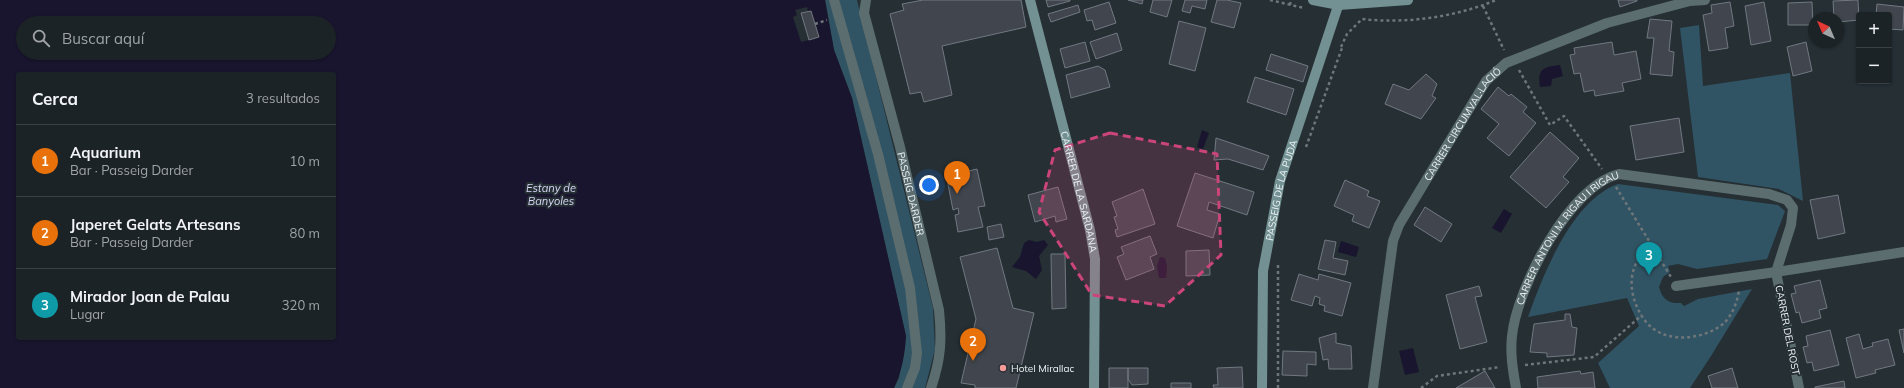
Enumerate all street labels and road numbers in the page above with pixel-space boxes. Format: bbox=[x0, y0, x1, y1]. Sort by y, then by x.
street label: CARRER CIRCUMVAL·LACIÓ bbox=[1421, 64, 1504, 183]
street label: CARRER DE LA SARDANA bbox=[1057, 130, 1100, 254]
street label: PASSEIG DE LA PUDA bbox=[1263, 137, 1300, 242]
street label: PASSEIG DARDER bbox=[894, 151, 927, 237]
street label: CARRER ANTONI M. RIGAU I RIGAU bbox=[1514, 168, 1621, 307]
street label: CARRER DEL ROST bbox=[1772, 284, 1803, 376]

